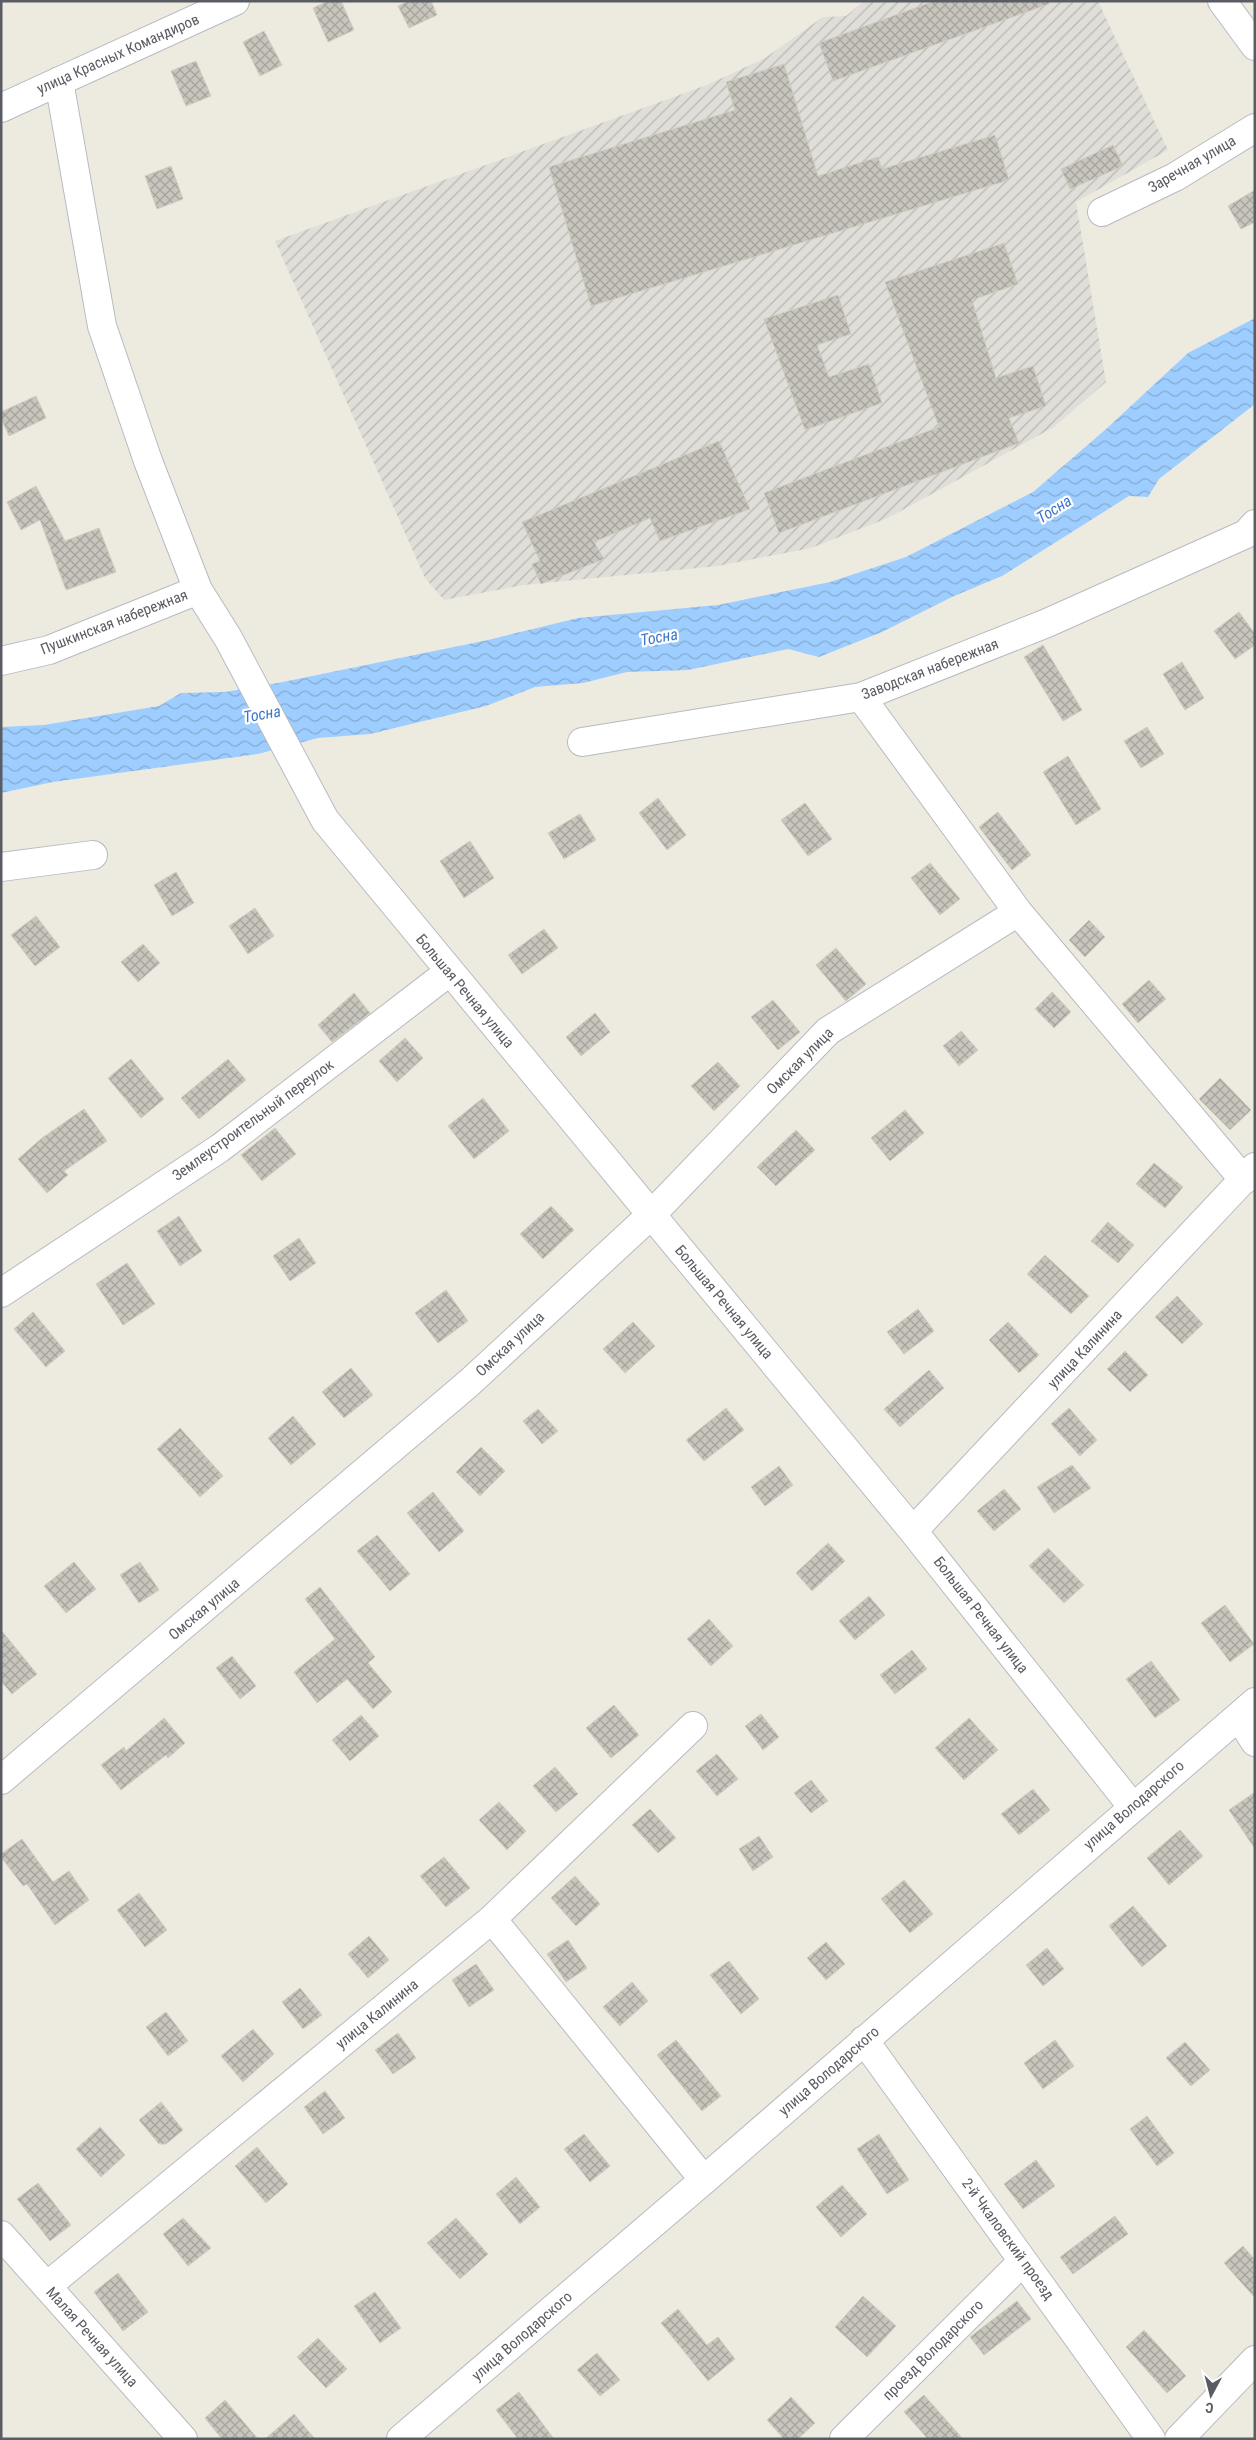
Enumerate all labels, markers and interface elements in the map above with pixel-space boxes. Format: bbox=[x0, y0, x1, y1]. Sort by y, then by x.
street label: улица Красных Командиров bbox=[34, 10, 202, 98]
street label: Заречная улица bbox=[1145, 132, 1239, 196]
water label: Тосна bbox=[1033, 491, 1075, 527]
street label: Пушкинская набережная bbox=[38, 586, 190, 658]
water label: Тосна bbox=[639, 624, 679, 650]
street label: Заводская набережная bbox=[859, 635, 1001, 703]
water label: Тосна bbox=[242, 701, 282, 727]
street label: Большая Речная улица bbox=[412, 930, 518, 1052]
street label: Омская улица bbox=[763, 1024, 837, 1098]
street label: Землеустроительный переулок bbox=[169, 1055, 337, 1185]
street label: Большая Речная улица bbox=[671, 1241, 777, 1363]
street label: улица Калинина bbox=[1044, 1306, 1126, 1392]
street label: Омская улица bbox=[472, 1308, 548, 1380]
street label: Большая Речная улица bbox=[930, 1553, 1032, 1677]
street label: Омская улица bbox=[165, 1574, 243, 1644]
street label: улица Володарского bbox=[1080, 1757, 1188, 1853]
street label: улица Калинина bbox=[332, 1975, 422, 2053]
street label: улица Володарского bbox=[775, 2023, 883, 2119]
street label: 2-й Чкаловский проезд bbox=[958, 2175, 1058, 2303]
street label: Малая Речная улица bbox=[42, 2283, 142, 2391]
street label: улица Володарского bbox=[468, 2288, 576, 2384]
street label: проезд Володарского bbox=[879, 2296, 987, 2404]
north arrow bbox=[1186, 2370, 1236, 2420]
text: С bbox=[1204, 2399, 1214, 2416]

